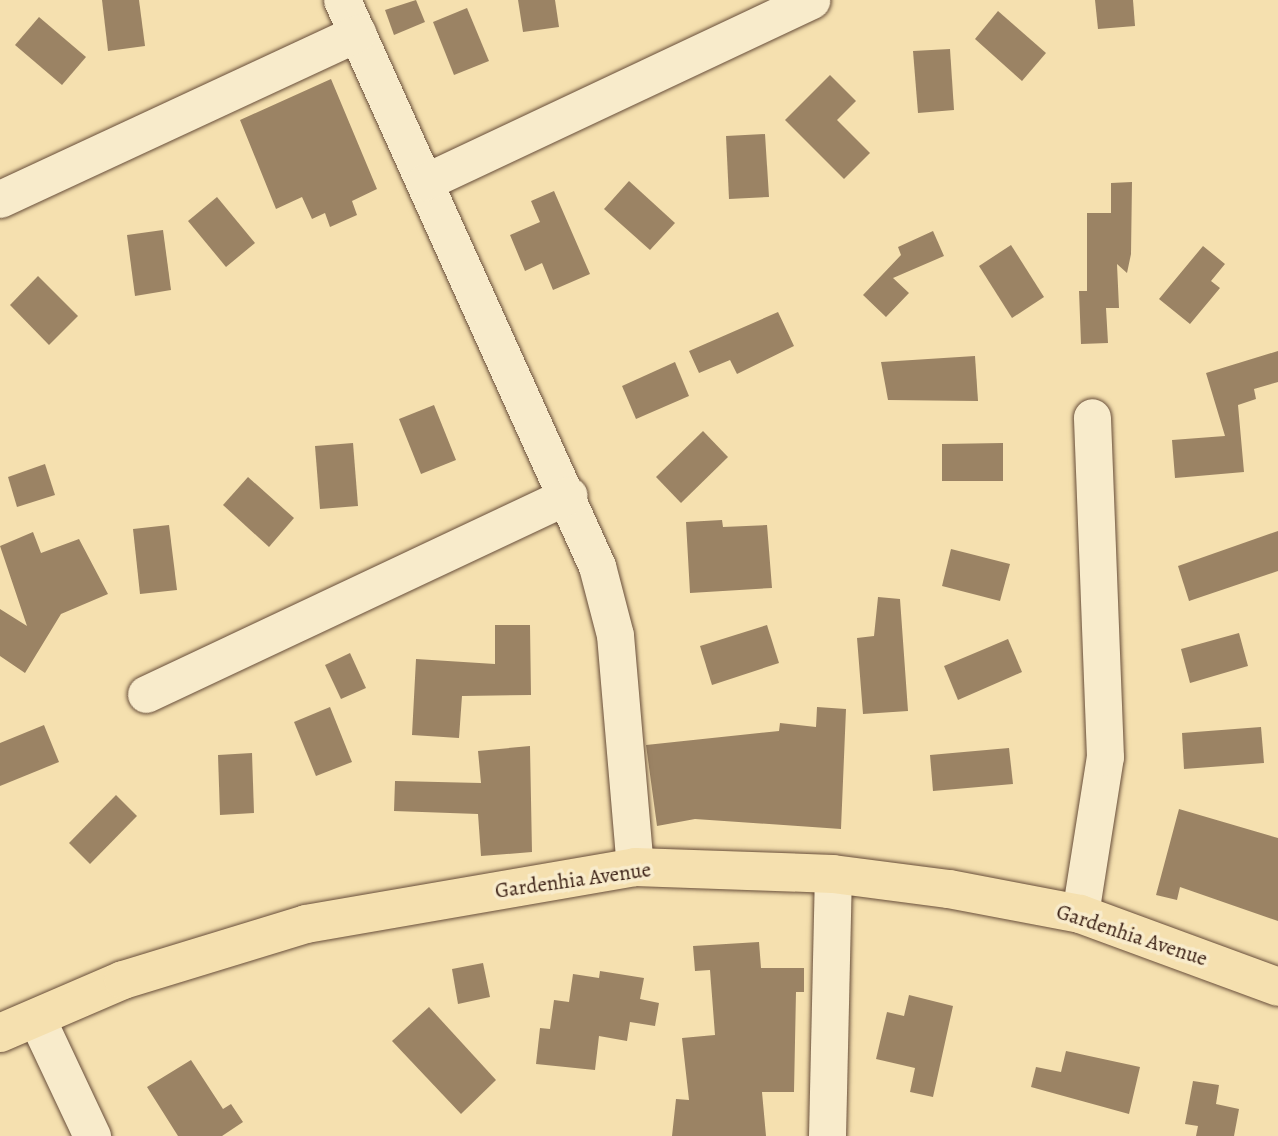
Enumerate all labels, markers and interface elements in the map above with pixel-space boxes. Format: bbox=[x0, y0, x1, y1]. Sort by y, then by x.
street label: Gardenhia Avenue bbox=[493, 857, 653, 903]
street label: Gardenhia Avenue bbox=[1053, 899, 1211, 971]

